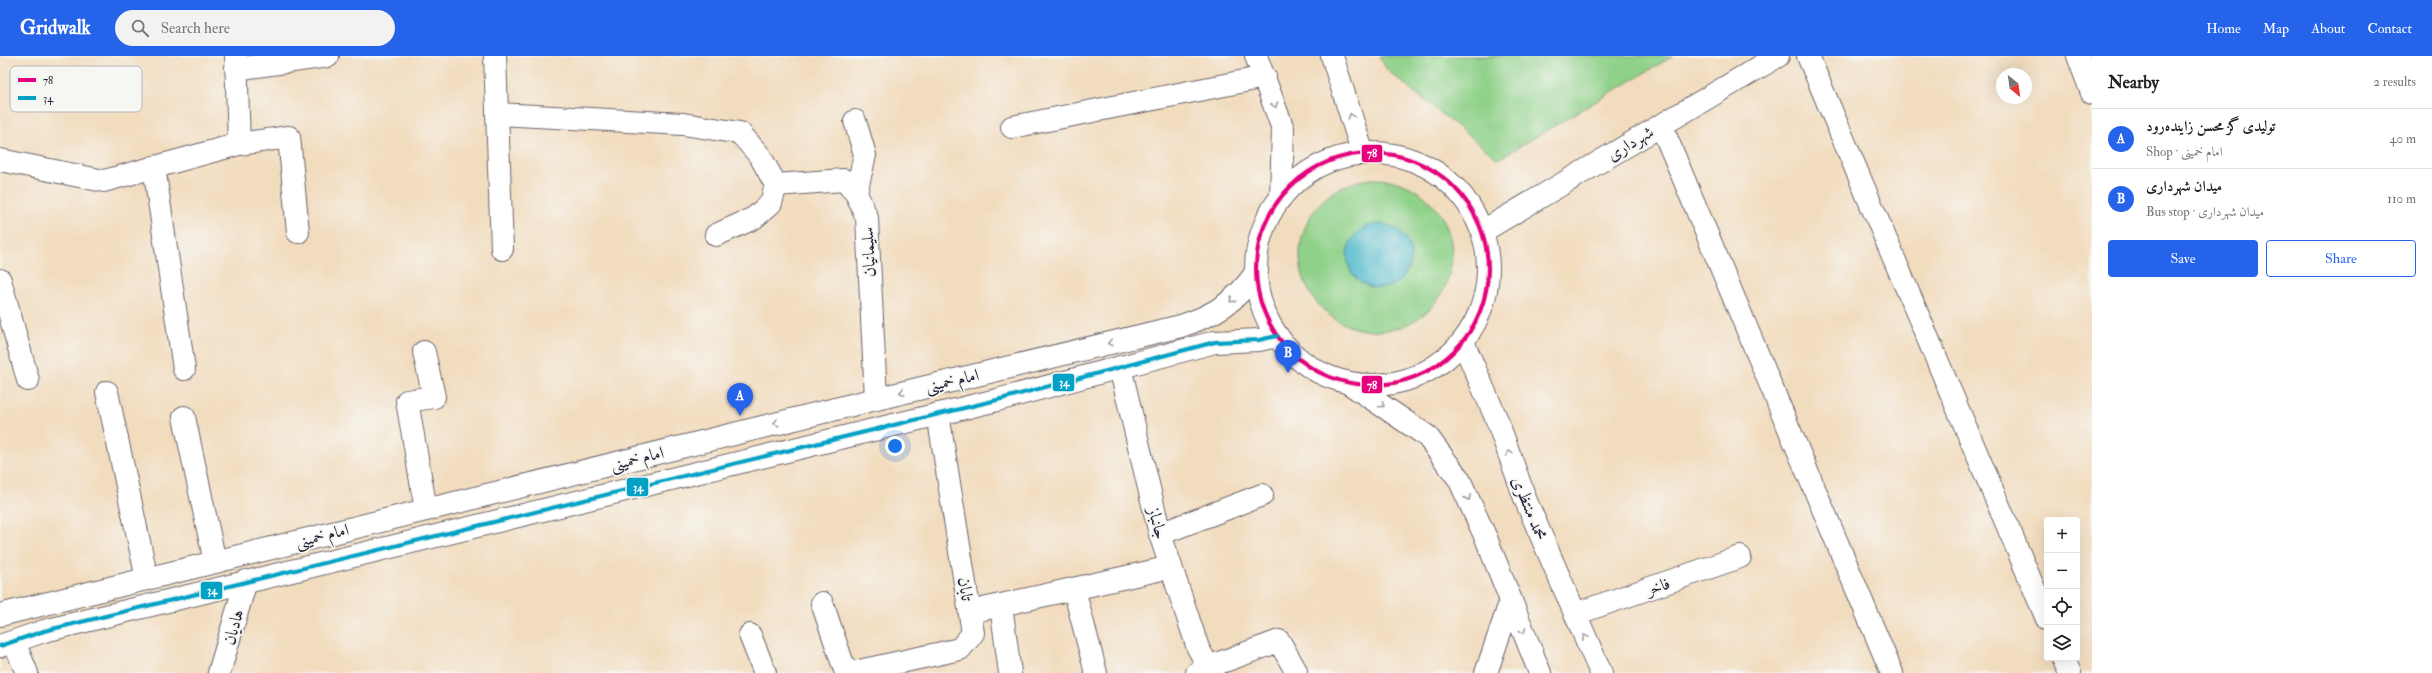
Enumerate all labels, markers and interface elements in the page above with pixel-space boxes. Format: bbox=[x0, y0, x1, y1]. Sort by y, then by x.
search box bbox=[115, 10, 395, 46]
text: Gridwalk bbox=[20, 16, 91, 40]
icon: search bbox=[129, 17, 151, 39]
text: Search here bbox=[161, 19, 230, 38]
text: Home bbox=[2206, 20, 2241, 37]
text: Map bbox=[2263, 20, 2289, 37]
text: About bbox=[2311, 20, 2345, 37]
text: Contact bbox=[2367, 20, 2412, 37]
legend bbox=[10, 66, 142, 112]
north arrow bbox=[1996, 68, 2032, 104]
text: Nearby bbox=[2108, 72, 2159, 93]
text: 78 bbox=[43, 74, 53, 87]
text: 2 results bbox=[2373, 74, 2416, 90]
text: 34 bbox=[43, 92, 54, 105]
one-way arrow bbox=[1270, 102, 1279, 109]
one-way arrow bbox=[1348, 113, 1356, 120]
text: تولیدی گز محسن زاینده‌رود bbox=[2146, 117, 2275, 136]
street label: شهرداری bbox=[1603, 121, 1657, 165]
text: A bbox=[2117, 131, 2125, 147]
text: 40 m bbox=[2390, 131, 2416, 147]
line badge: 78 bbox=[1361, 144, 1383, 163]
text: Shop · امام خمینی bbox=[2146, 144, 2223, 160]
text: 78 bbox=[1367, 147, 1378, 160]
text: میدان شهرداری bbox=[2146, 177, 2222, 196]
text: B bbox=[2117, 191, 2125, 207]
text: 110 m bbox=[2387, 191, 2416, 207]
text: Bus stop · میدان شهرداری bbox=[2146, 204, 2264, 220]
street label: سلیمانیان bbox=[857, 226, 880, 278]
button: Save bbox=[2108, 240, 2258, 277]
button: Share bbox=[2266, 240, 2416, 277]
one-way arrow bbox=[1229, 295, 1236, 302]
one-way arrow bbox=[1107, 338, 1114, 346]
pin: B bbox=[1275, 340, 1301, 373]
street label: امام خمینی bbox=[923, 364, 982, 401]
line badge: 34 bbox=[1052, 373, 1075, 392]
line badge: 78 bbox=[1361, 375, 1383, 394]
text: 34 bbox=[1059, 376, 1070, 390]
text: 78 bbox=[1367, 379, 1378, 392]
pin: A bbox=[727, 383, 753, 416]
one-way arrow bbox=[899, 387, 906, 396]
one-way arrow bbox=[1377, 400, 1384, 407]
one-way arrow bbox=[773, 418, 780, 427]
your location bbox=[885, 436, 905, 456]
street label: امام خمینی bbox=[608, 442, 667, 479]
one-way arrow bbox=[1505, 449, 1513, 456]
street label: محمد منتظری bbox=[1507, 473, 1552, 543]
line badge: 34 bbox=[626, 477, 649, 497]
text: 34 bbox=[633, 481, 644, 495]
one-way arrow bbox=[1463, 494, 1471, 502]
street label: جانباز bbox=[1143, 503, 1172, 541]
map controls bbox=[2044, 517, 2080, 661]
button: + bbox=[2044, 517, 2080, 553]
street label: امام خمینی bbox=[293, 519, 352, 556]
button: − bbox=[2044, 553, 2080, 589]
street label: فاخر bbox=[1642, 573, 1673, 601]
street label: تابان bbox=[953, 576, 978, 603]
line badge: 34 bbox=[200, 581, 223, 600]
text: 34 bbox=[207, 584, 218, 598]
button: locate bbox=[2044, 589, 2080, 625]
street label: هادیان bbox=[218, 607, 249, 647]
button: layers bbox=[2044, 625, 2080, 661]
one-way arrow bbox=[1519, 628, 1527, 635]
one-way arrow bbox=[1582, 634, 1590, 641]

